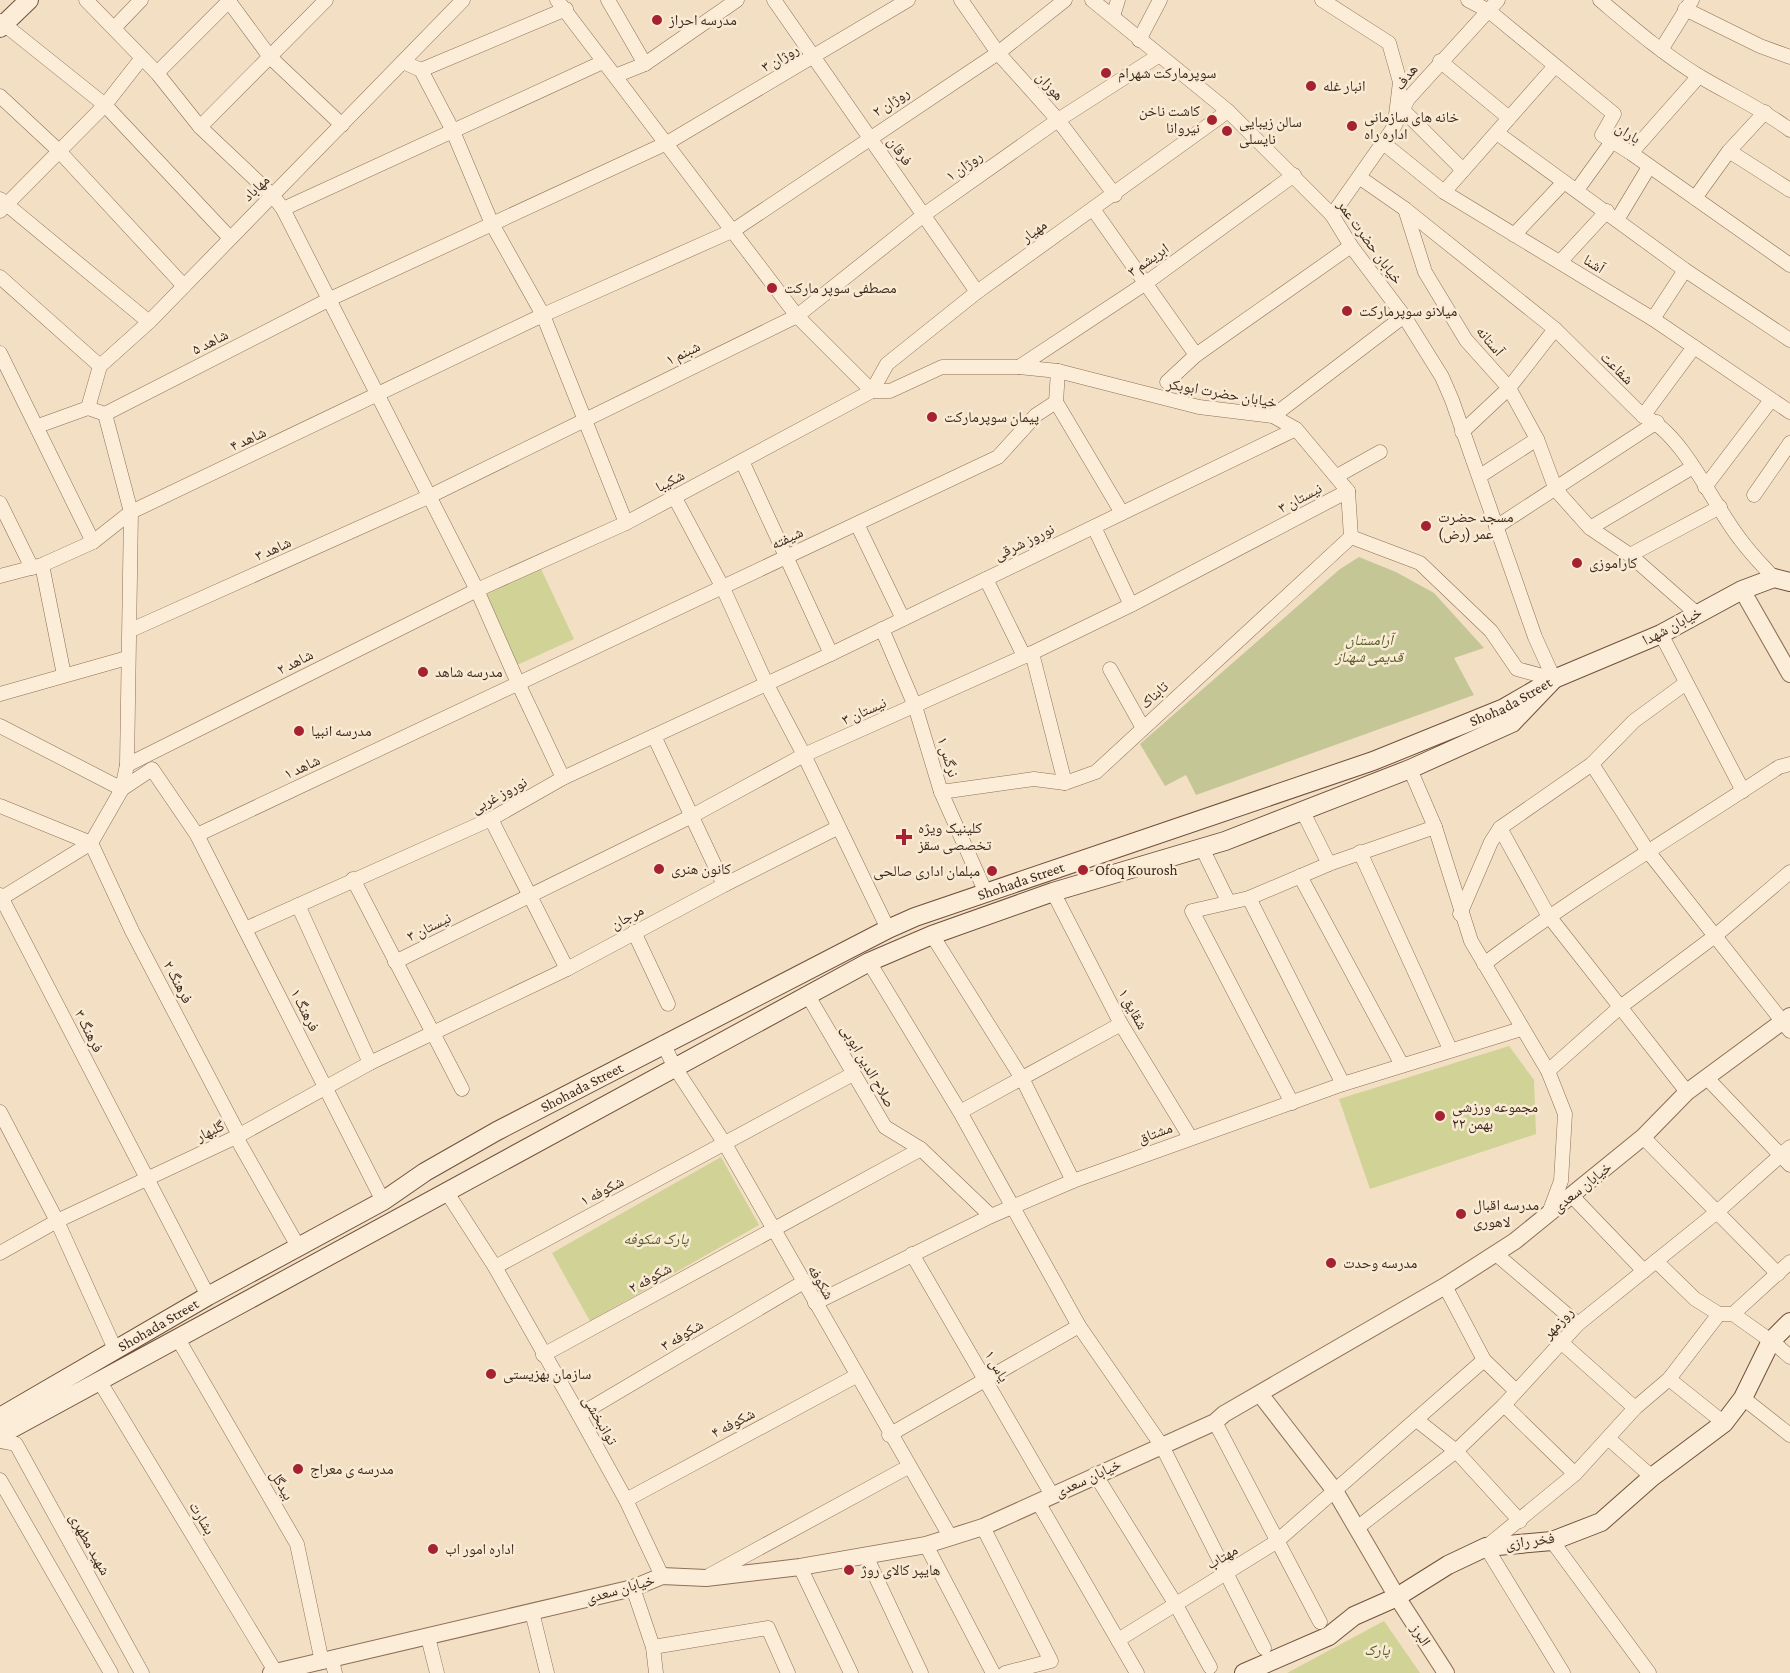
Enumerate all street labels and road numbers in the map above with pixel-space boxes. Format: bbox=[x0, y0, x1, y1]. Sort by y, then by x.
street label: روژان ۳ bbox=[758, 41, 803, 77]
street label: هدف bbox=[1391, 61, 1421, 93]
street label: هوزان bbox=[1032, 68, 1067, 105]
street label: روژان ۲ bbox=[870, 84, 914, 121]
street label: باران bbox=[1612, 119, 1643, 148]
street label: فرقان bbox=[883, 134, 916, 170]
street label: روژان ۱ bbox=[943, 148, 987, 186]
street label: مهاباد bbox=[239, 172, 273, 205]
street label: خیابان حضرت عمر bbox=[1332, 196, 1406, 289]
street label: مهیار bbox=[1017, 216, 1051, 247]
street label: ابریشم ۳ bbox=[1124, 240, 1173, 281]
street label: آشنا bbox=[1581, 251, 1608, 277]
street label: آستانه bbox=[1473, 323, 1508, 360]
street label: شاهد ۵ bbox=[189, 326, 231, 358]
street label: شبنم ۱ bbox=[663, 338, 704, 370]
street label: شفاعت bbox=[1597, 348, 1637, 388]
street label: خیابان حضرت ابوبکر bbox=[1164, 375, 1279, 413]
street label: شاهد ۴ bbox=[227, 424, 269, 454]
street label: شکیبا bbox=[653, 467, 687, 496]
street label: نیستان ۳ bbox=[1275, 480, 1325, 518]
street label: نوروز شرقی bbox=[991, 521, 1058, 565]
street label: شیفته bbox=[769, 524, 806, 553]
street label: شاهد ۳ bbox=[252, 534, 294, 564]
street label: خیابان شهدا bbox=[1640, 604, 1706, 650]
street label: شاهد ۲ bbox=[274, 646, 316, 678]
street label: Shohada Street bbox=[1467, 674, 1555, 729]
street label: تابناک bbox=[1137, 678, 1172, 712]
street label: نیستان ۳ bbox=[839, 694, 890, 730]
street label: نرگس ۱ bbox=[932, 735, 962, 780]
street label: شاهد ۱ bbox=[281, 752, 323, 782]
street label: نوروز غربی bbox=[468, 774, 530, 818]
street label: Shohada Street bbox=[975, 859, 1067, 903]
street label: مرجان bbox=[608, 902, 647, 934]
street label: نیستان ۳ bbox=[404, 910, 455, 946]
street label: فرهنگ ۲ bbox=[159, 958, 196, 1006]
street label: فرهنگ ۱ bbox=[287, 986, 322, 1034]
street label: شقایق ۱ bbox=[1114, 986, 1151, 1033]
street label: فرهنگ ۳ bbox=[71, 1007, 106, 1055]
street label: صلاح الدین ابوبی bbox=[836, 1022, 898, 1111]
street label: Shohada Street bbox=[538, 1059, 626, 1115]
street label: گلبهار bbox=[192, 1117, 228, 1146]
street label: مشتاق bbox=[1135, 1119, 1175, 1148]
street label: خیابان سعدی bbox=[1549, 1158, 1616, 1217]
street label: شکوفه ۱ bbox=[578, 1173, 627, 1210]
street label: شکوفه ۲ bbox=[626, 1260, 675, 1297]
street label: شکوفه bbox=[804, 1262, 837, 1303]
street label: Shohada Street bbox=[115, 1295, 202, 1355]
street label: روزمهر bbox=[1539, 1304, 1577, 1343]
street label: شکوفه ۳ bbox=[658, 1316, 707, 1355]
street label: یاس ۱ bbox=[980, 1347, 1013, 1386]
street label: توانبخشی bbox=[578, 1392, 621, 1449]
street label: شکوفه ۴ bbox=[709, 1405, 758, 1442]
street label: خیابان سعدی bbox=[1053, 1456, 1125, 1502]
street label: بیدگل bbox=[265, 1467, 297, 1504]
street label: بشارت bbox=[185, 1499, 218, 1538]
street label: شهید مطهری bbox=[65, 1510, 114, 1579]
street label: فخر رازی bbox=[1504, 1530, 1556, 1554]
street label: مهتاب bbox=[1204, 1541, 1241, 1573]
street label: خیابان سعدی bbox=[584, 1571, 657, 1608]
street label: البرز bbox=[1407, 1620, 1434, 1650]

